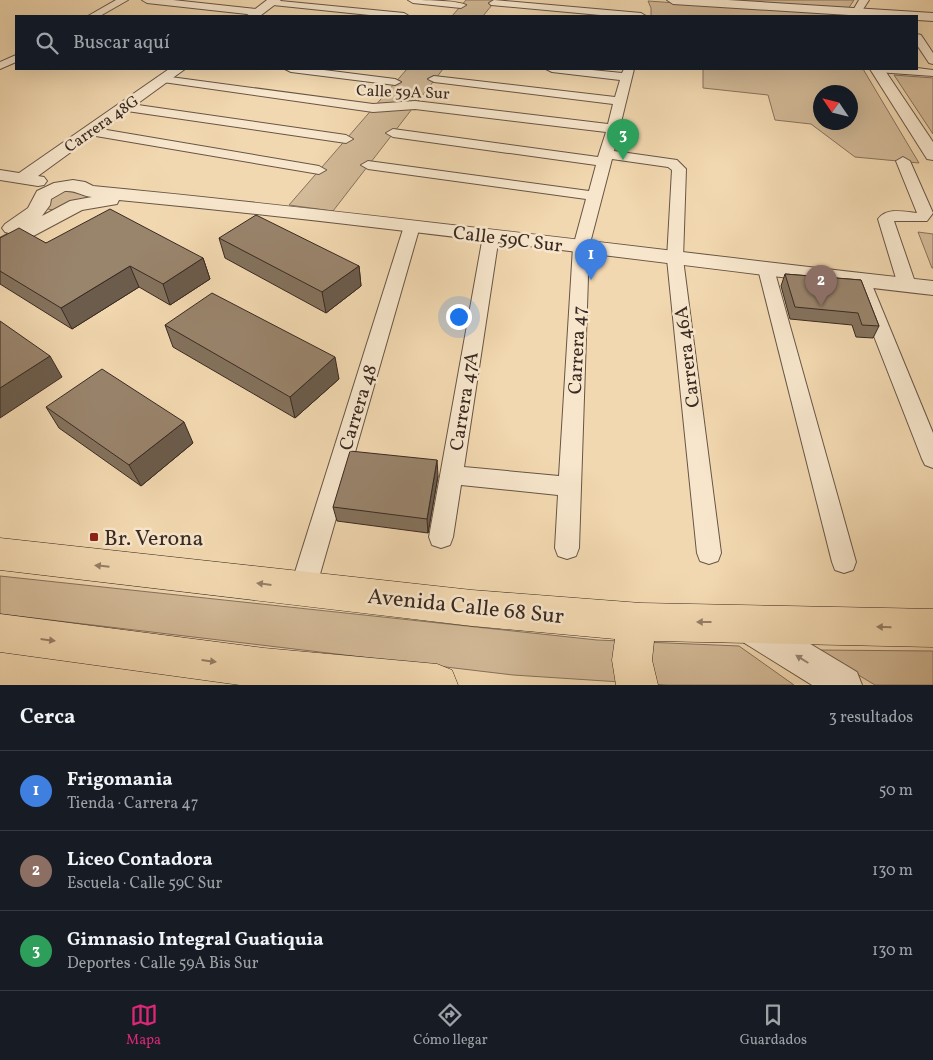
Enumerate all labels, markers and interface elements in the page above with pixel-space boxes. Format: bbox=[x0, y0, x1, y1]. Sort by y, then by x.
search box bbox=[15, 15, 918, 70]
icon: search bbox=[33, 29, 61, 57]
text: Buscar aquí bbox=[73, 30, 170, 56]
street label: Calle 59A Sur bbox=[356, 80, 450, 106]
north arrow bbox=[813, 85, 858, 130]
street label: Carrera 48G bbox=[60, 91, 144, 158]
pin: 3 bbox=[607, 119, 639, 160]
street label: Calle 59C Sur bbox=[452, 220, 564, 260]
pin: 1 bbox=[575, 239, 607, 280]
pin: 2 bbox=[805, 265, 837, 306]
your location bbox=[446, 304, 472, 330]
street label: Carrera 46A bbox=[669, 304, 707, 409]
street label: Carrera 47 bbox=[563, 305, 593, 395]
street label: Carrera 47A bbox=[444, 350, 486, 453]
street label: Carrera 48 bbox=[334, 361, 384, 454]
place label: Br. Verona bbox=[104, 524, 203, 555]
marker: Br. Verona bbox=[88, 531, 100, 543]
one-way arrow bbox=[94, 562, 110, 570]
one-way arrow bbox=[256, 580, 272, 588]
street label: Avenida Calle 68 Sur bbox=[366, 582, 565, 633]
one-way arrow bbox=[696, 618, 712, 626]
one-way arrow bbox=[876, 623, 892, 631]
one-way arrow bbox=[41, 636, 57, 644]
one-way arrow bbox=[796, 655, 809, 664]
one-way arrow bbox=[202, 657, 218, 665]
text: Cerca bbox=[20, 703, 75, 732]
text: 3 resultados bbox=[829, 707, 913, 729]
text: Frigomania bbox=[67, 767, 173, 793]
text: 1 bbox=[33, 780, 39, 802]
text: 50 m bbox=[879, 780, 913, 802]
text: Tienda · Carrera 47 bbox=[67, 793, 199, 815]
text: Liceo Contadora bbox=[67, 847, 213, 873]
text: 2 bbox=[32, 860, 40, 882]
text: 130 m bbox=[872, 860, 913, 882]
text: Escuela · Calle 59C Sur bbox=[67, 873, 222, 895]
text: Gimnasio Integral Guatiquia bbox=[67, 927, 324, 953]
text: 3 bbox=[32, 940, 40, 962]
text: 130 m bbox=[872, 940, 913, 962]
text: Deportes · Calle 59A Bis Sur bbox=[67, 953, 258, 975]
tab: Mapa bbox=[126, 1001, 161, 1050]
tab: Cómo llegar bbox=[413, 1001, 488, 1050]
tab: Guardados bbox=[740, 1001, 807, 1050]

